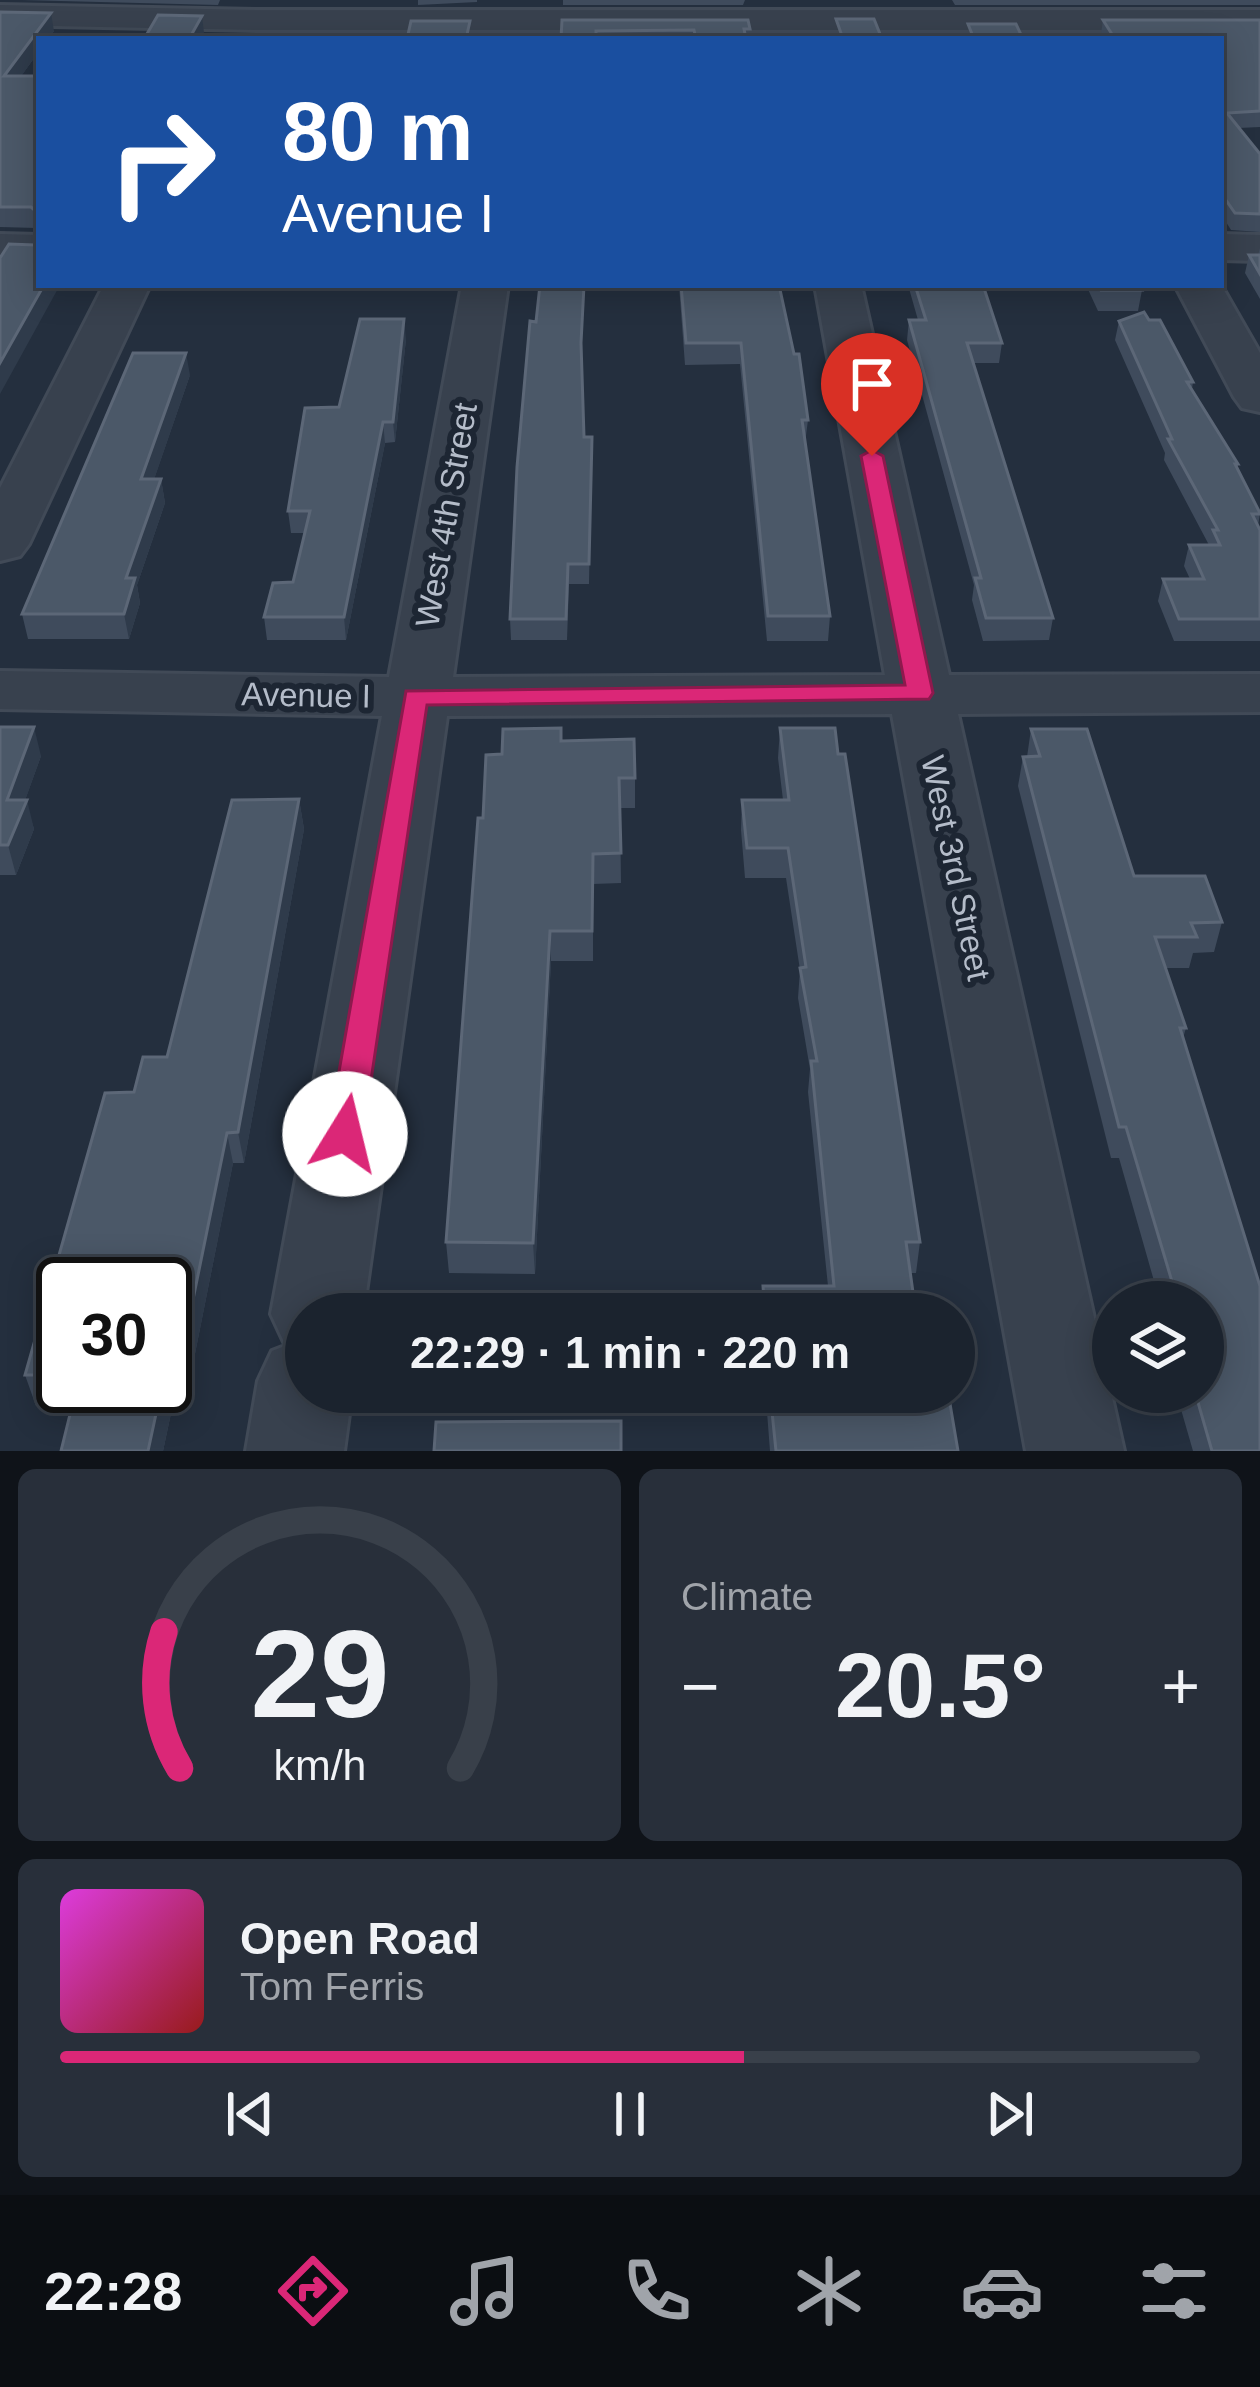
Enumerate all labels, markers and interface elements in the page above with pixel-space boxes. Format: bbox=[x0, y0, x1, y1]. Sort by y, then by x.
icon: right bbox=[84, 84, 240, 240]
text: 80 m bbox=[282, 84, 473, 178]
text: Avenue I bbox=[282, 183, 494, 243]
pin bbox=[821, 333, 923, 456]
icon: arrive bbox=[839, 351, 905, 417]
street label: West 4th Street bbox=[408, 400, 484, 630]
street label: Avenue I bbox=[241, 675, 371, 715]
street label: West 3rd Street bbox=[914, 752, 998, 984]
position arrow bbox=[282, 1071, 408, 1197]
speed limit sign: 30 bbox=[36, 1257, 192, 1413]
map controls bbox=[1092, 1281, 1224, 1413]
button: layers bbox=[1092, 1281, 1224, 1413]
text: 22:29 · 1 min · 220 m bbox=[410, 1327, 850, 1378]
text: Climate bbox=[681, 1575, 813, 1618]
text: 29 bbox=[250, 1604, 389, 1743]
text: 20.5° bbox=[835, 1636, 1046, 1736]
text: − bbox=[681, 1649, 720, 1723]
text: + bbox=[1161, 1649, 1200, 1723]
text: km/h bbox=[273, 1741, 366, 1789]
text: Open Road bbox=[240, 1913, 480, 1964]
text: Tom Ferris bbox=[240, 1965, 424, 2008]
icon: previous bbox=[217, 2081, 283, 2147]
icon: pause bbox=[597, 2081, 663, 2147]
icon: next bbox=[977, 2081, 1043, 2147]
icon: directions bbox=[271, 2249, 355, 2333]
icon: music bbox=[443, 2249, 527, 2333]
icon: phone bbox=[615, 2249, 699, 2333]
icon: climate bbox=[787, 2249, 871, 2333]
icon: car bbox=[960, 2249, 1044, 2333]
icon: filters bbox=[1132, 2249, 1216, 2333]
text: 22:28 bbox=[44, 2261, 182, 2321]

